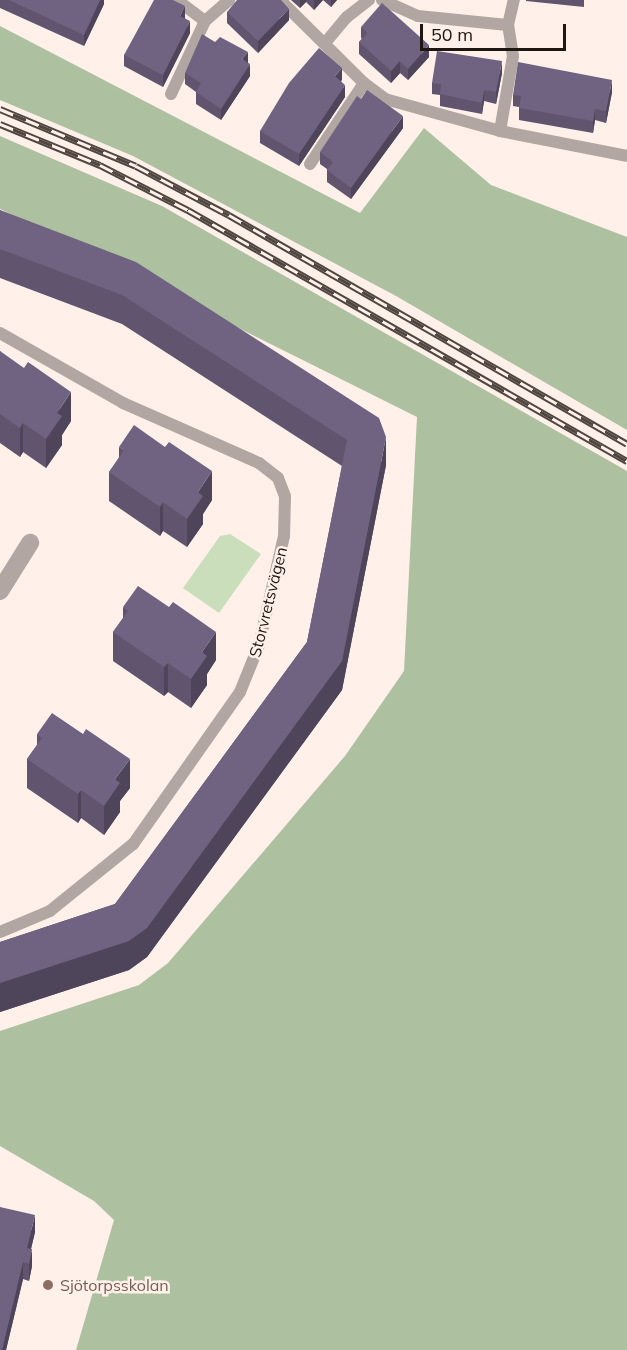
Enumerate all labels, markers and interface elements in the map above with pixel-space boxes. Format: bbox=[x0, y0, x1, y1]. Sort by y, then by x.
scale bar bbox=[423, 12, 568, 50]
text: 50 m bbox=[431, 23, 473, 46]
street label: Storvretsvägen bbox=[245, 545, 291, 659]
place label: Sjötorpsskolan bbox=[60, 1275, 169, 1295]
marker: Sjötorpsskolan bbox=[41, 1278, 55, 1292]

